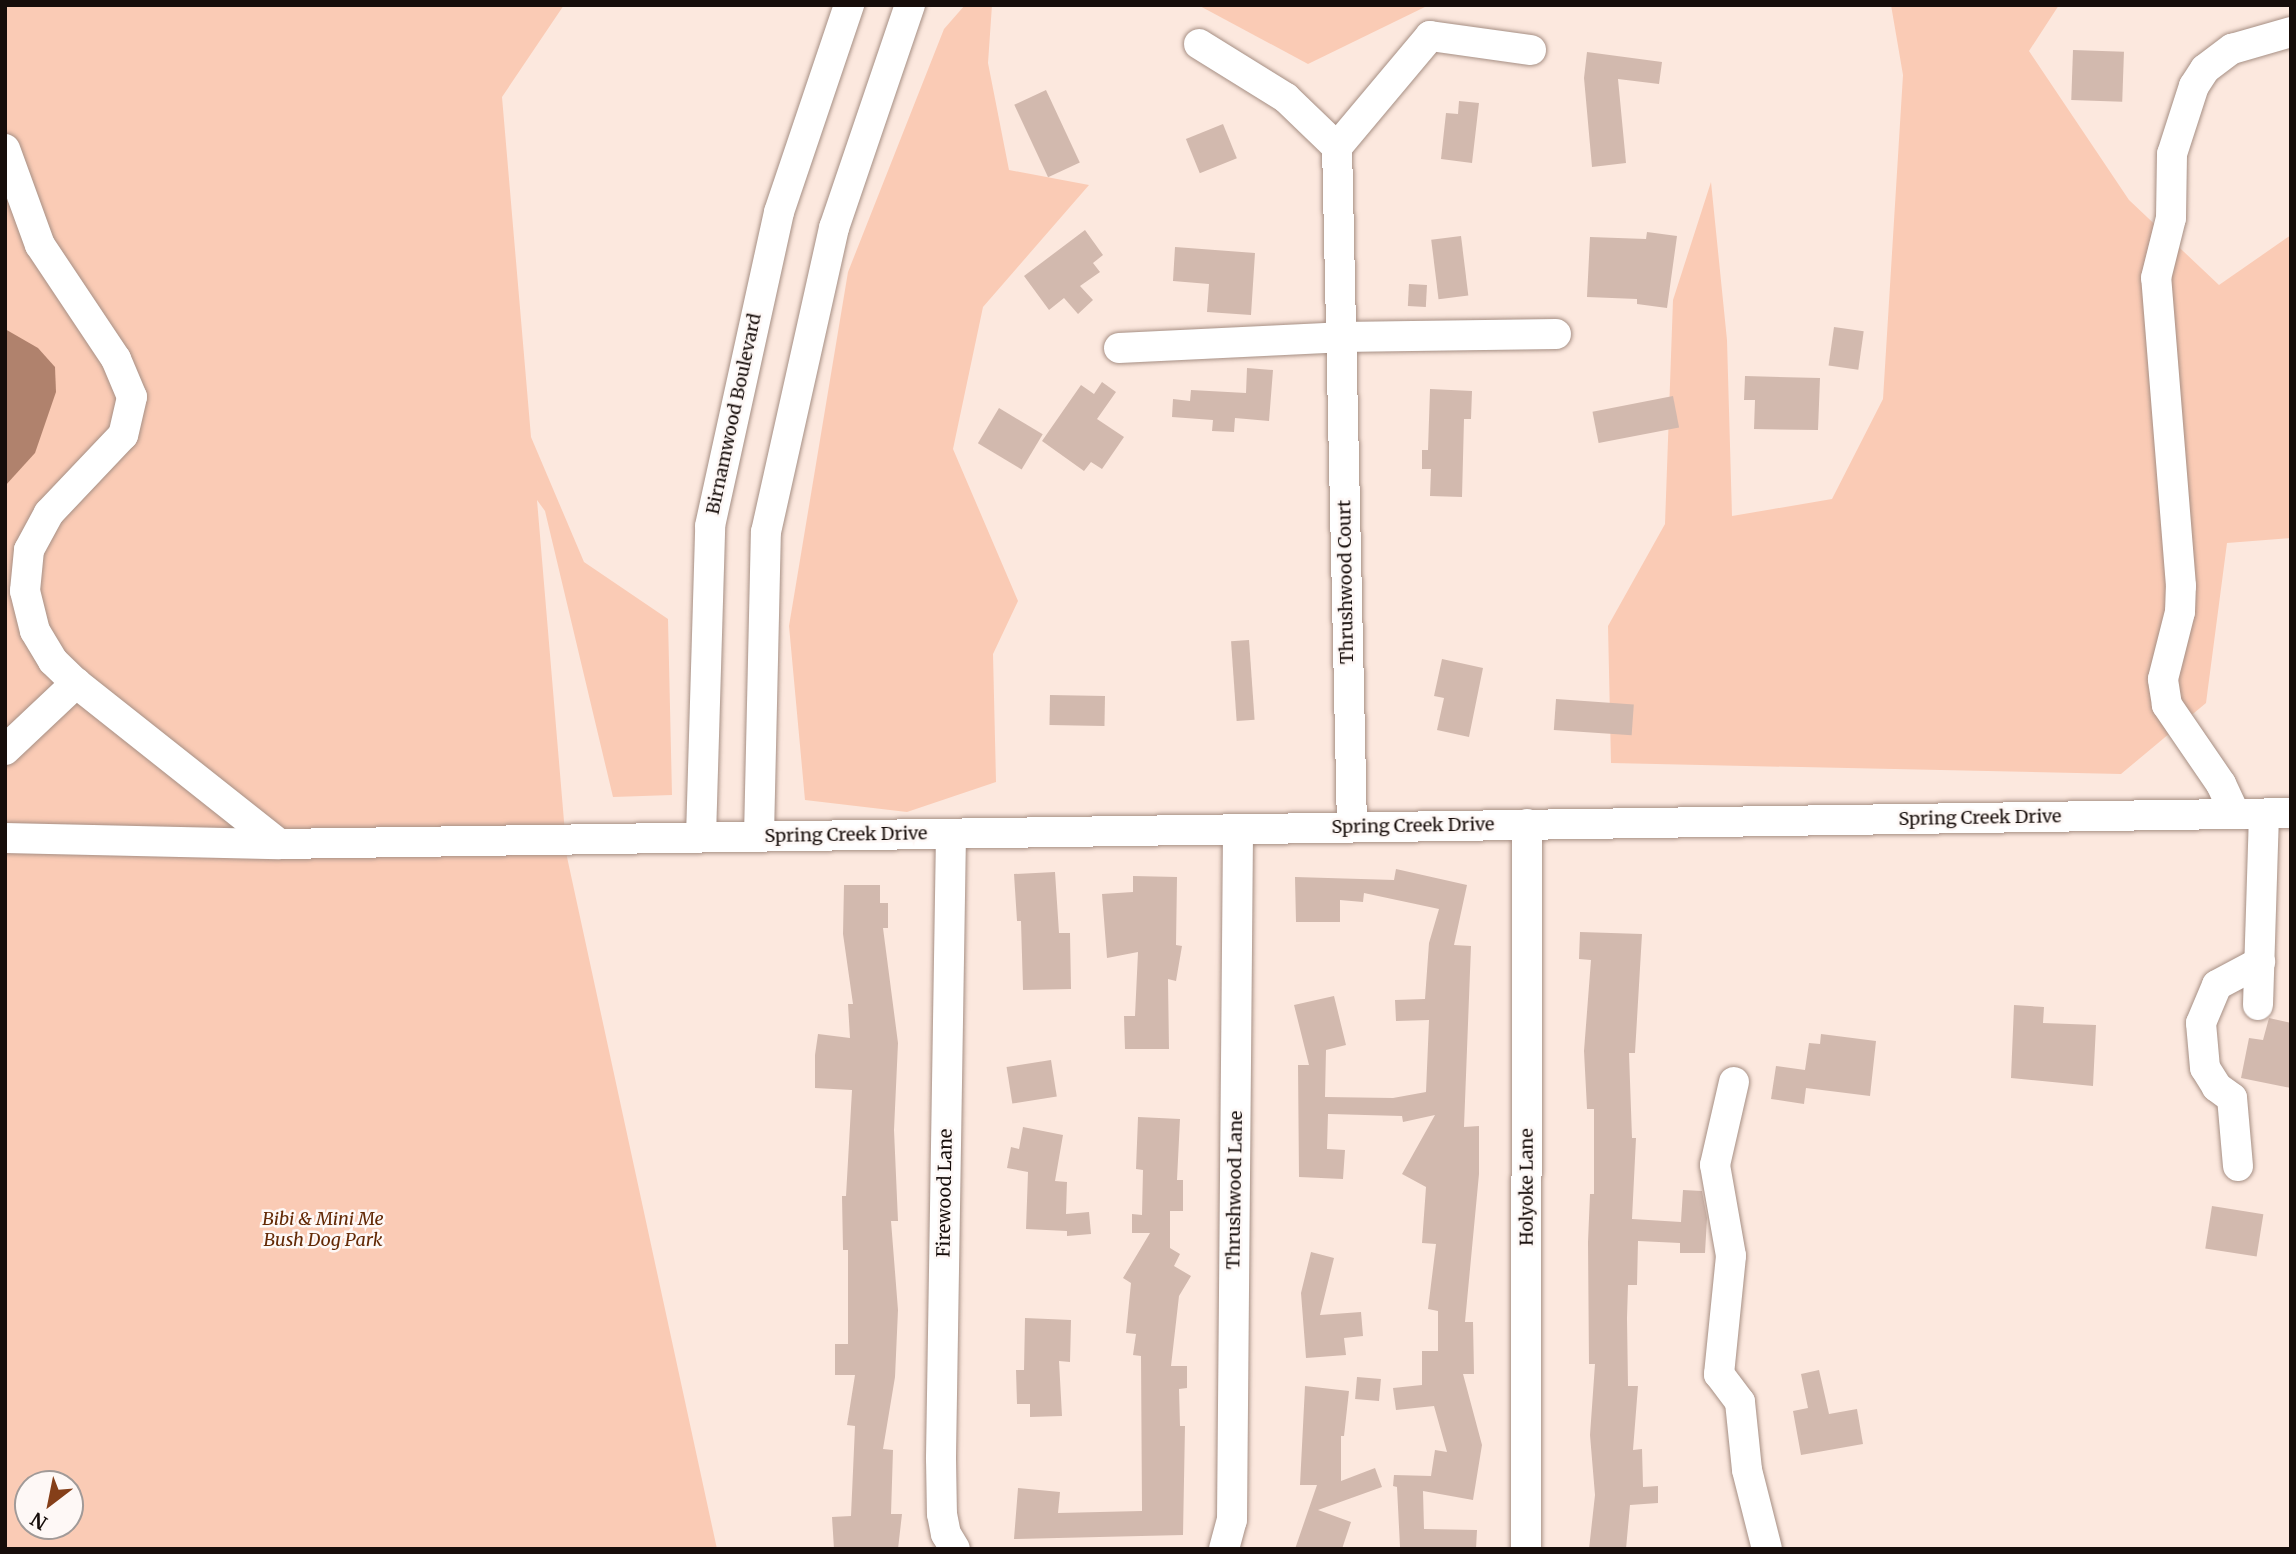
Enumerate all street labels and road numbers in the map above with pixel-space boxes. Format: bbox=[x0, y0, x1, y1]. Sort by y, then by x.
street label: Birnamwood Boulevard bbox=[702, 312, 766, 516]
street label: Thrushwood Court bbox=[1334, 500, 1358, 664]
street label: Spring Creek Drive bbox=[1898, 806, 2062, 830]
street label: Spring Creek Drive bbox=[1331, 814, 1495, 838]
street label: Spring Creek Drive bbox=[764, 823, 928, 847]
street label: Thrushwood Lane bbox=[1223, 1110, 1247, 1270]
street label: Firewood Lane bbox=[933, 1128, 957, 1258]
street label: Holyoke Lane bbox=[1516, 1128, 1538, 1246]

